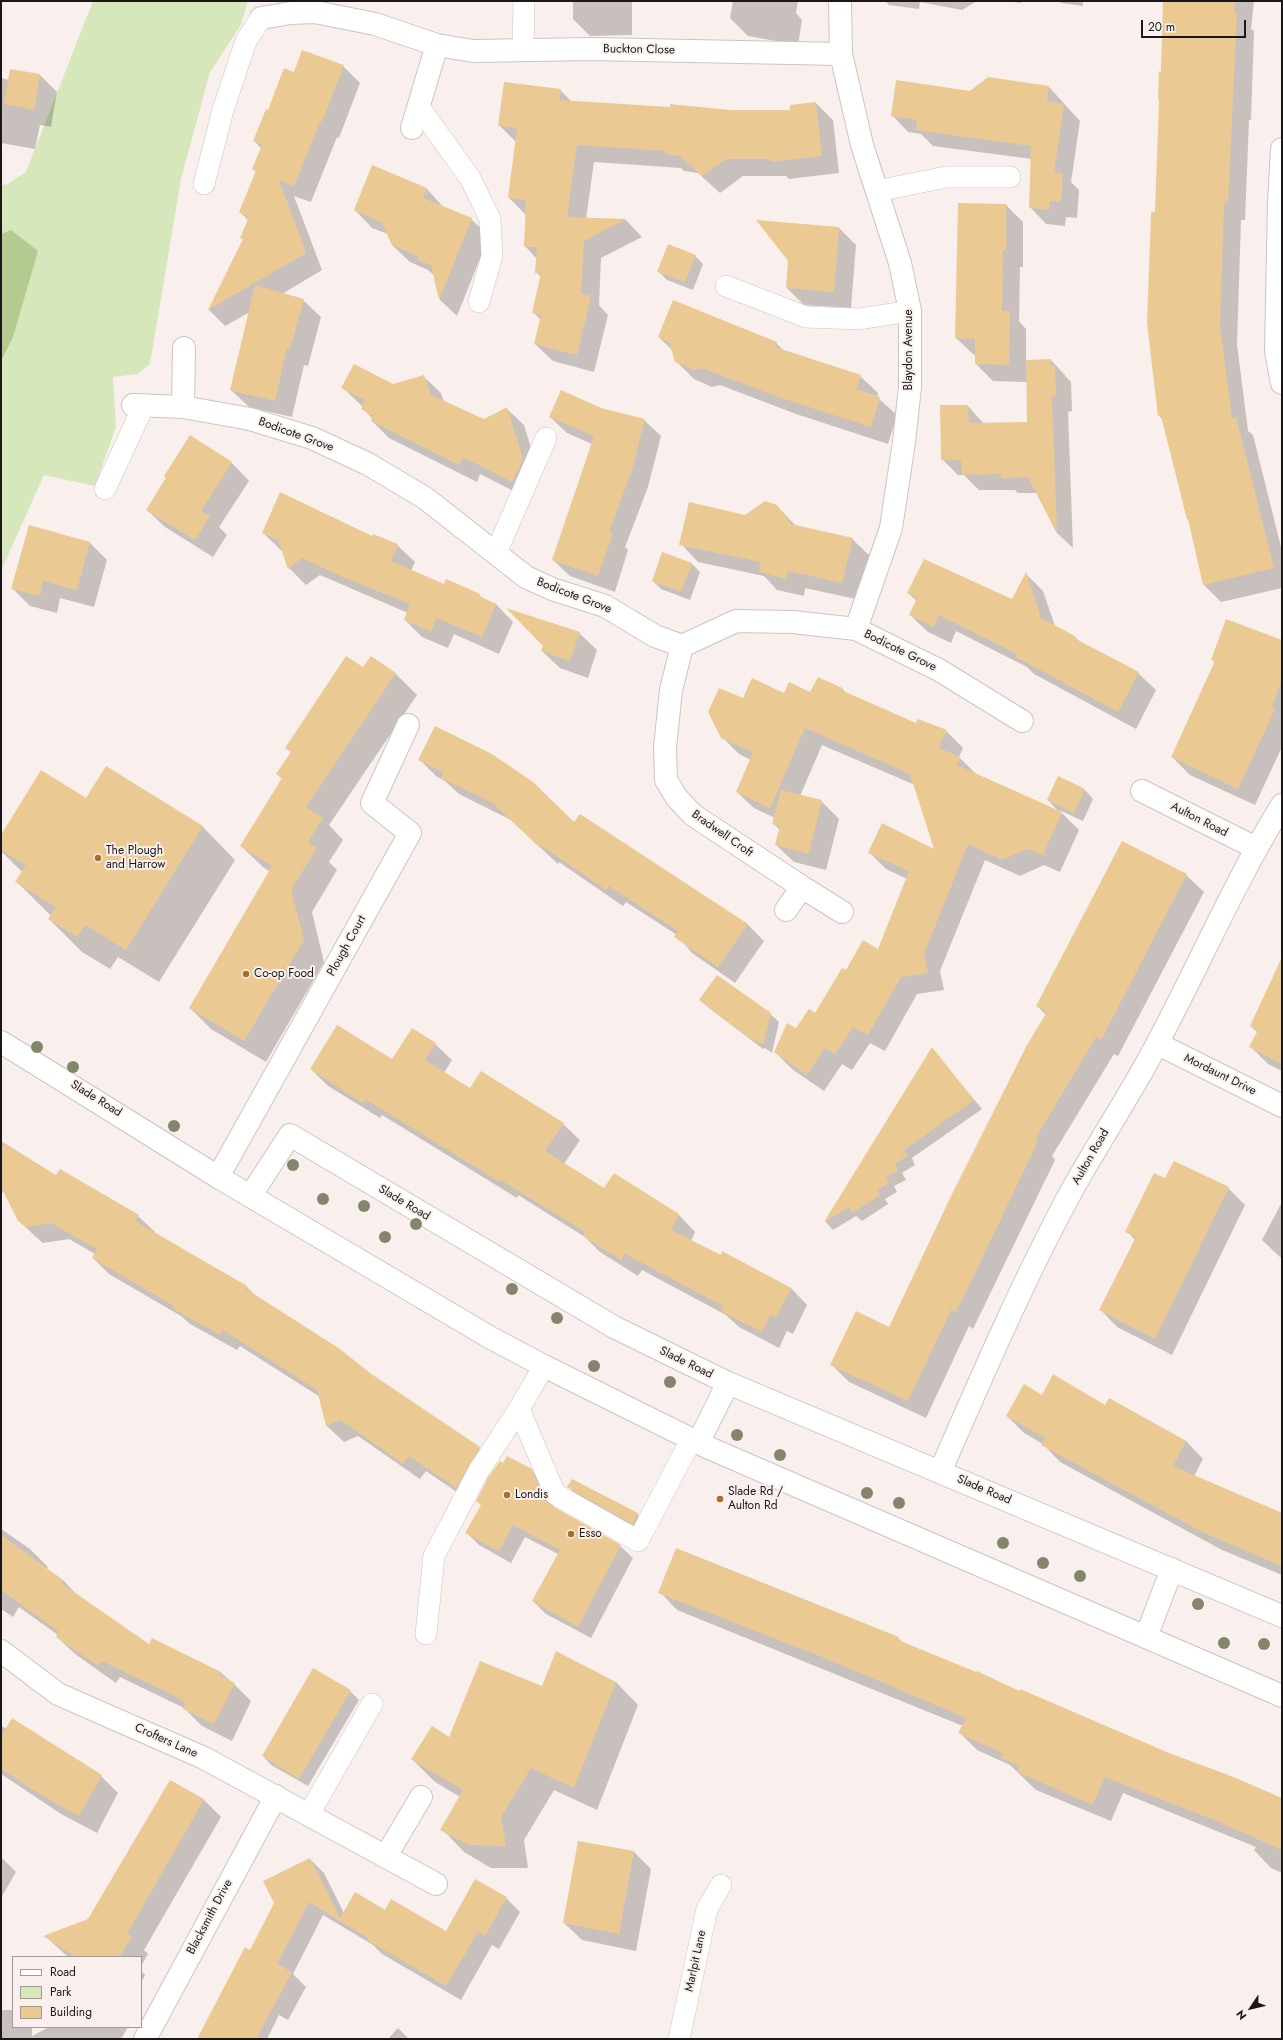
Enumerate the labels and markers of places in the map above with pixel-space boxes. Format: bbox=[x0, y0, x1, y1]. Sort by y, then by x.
place label: The Plough and Harrow bbox=[106, 844, 165, 872]
marker: The Plough and Harrow bbox=[93, 853, 103, 863]
place label: Co-op Food bbox=[254, 967, 314, 981]
marker: Co-op Food bbox=[241, 969, 251, 979]
place label: Slade Rd / Aulton Rd bbox=[728, 1485, 783, 1513]
place label: Londis bbox=[515, 1488, 548, 1502]
marker: Londis bbox=[502, 1490, 512, 1500]
marker: Slade Rd / Aulton Rd bbox=[715, 1494, 725, 1504]
place label: Esso bbox=[579, 1527, 602, 1541]
marker: Esso bbox=[566, 1529, 576, 1539]

